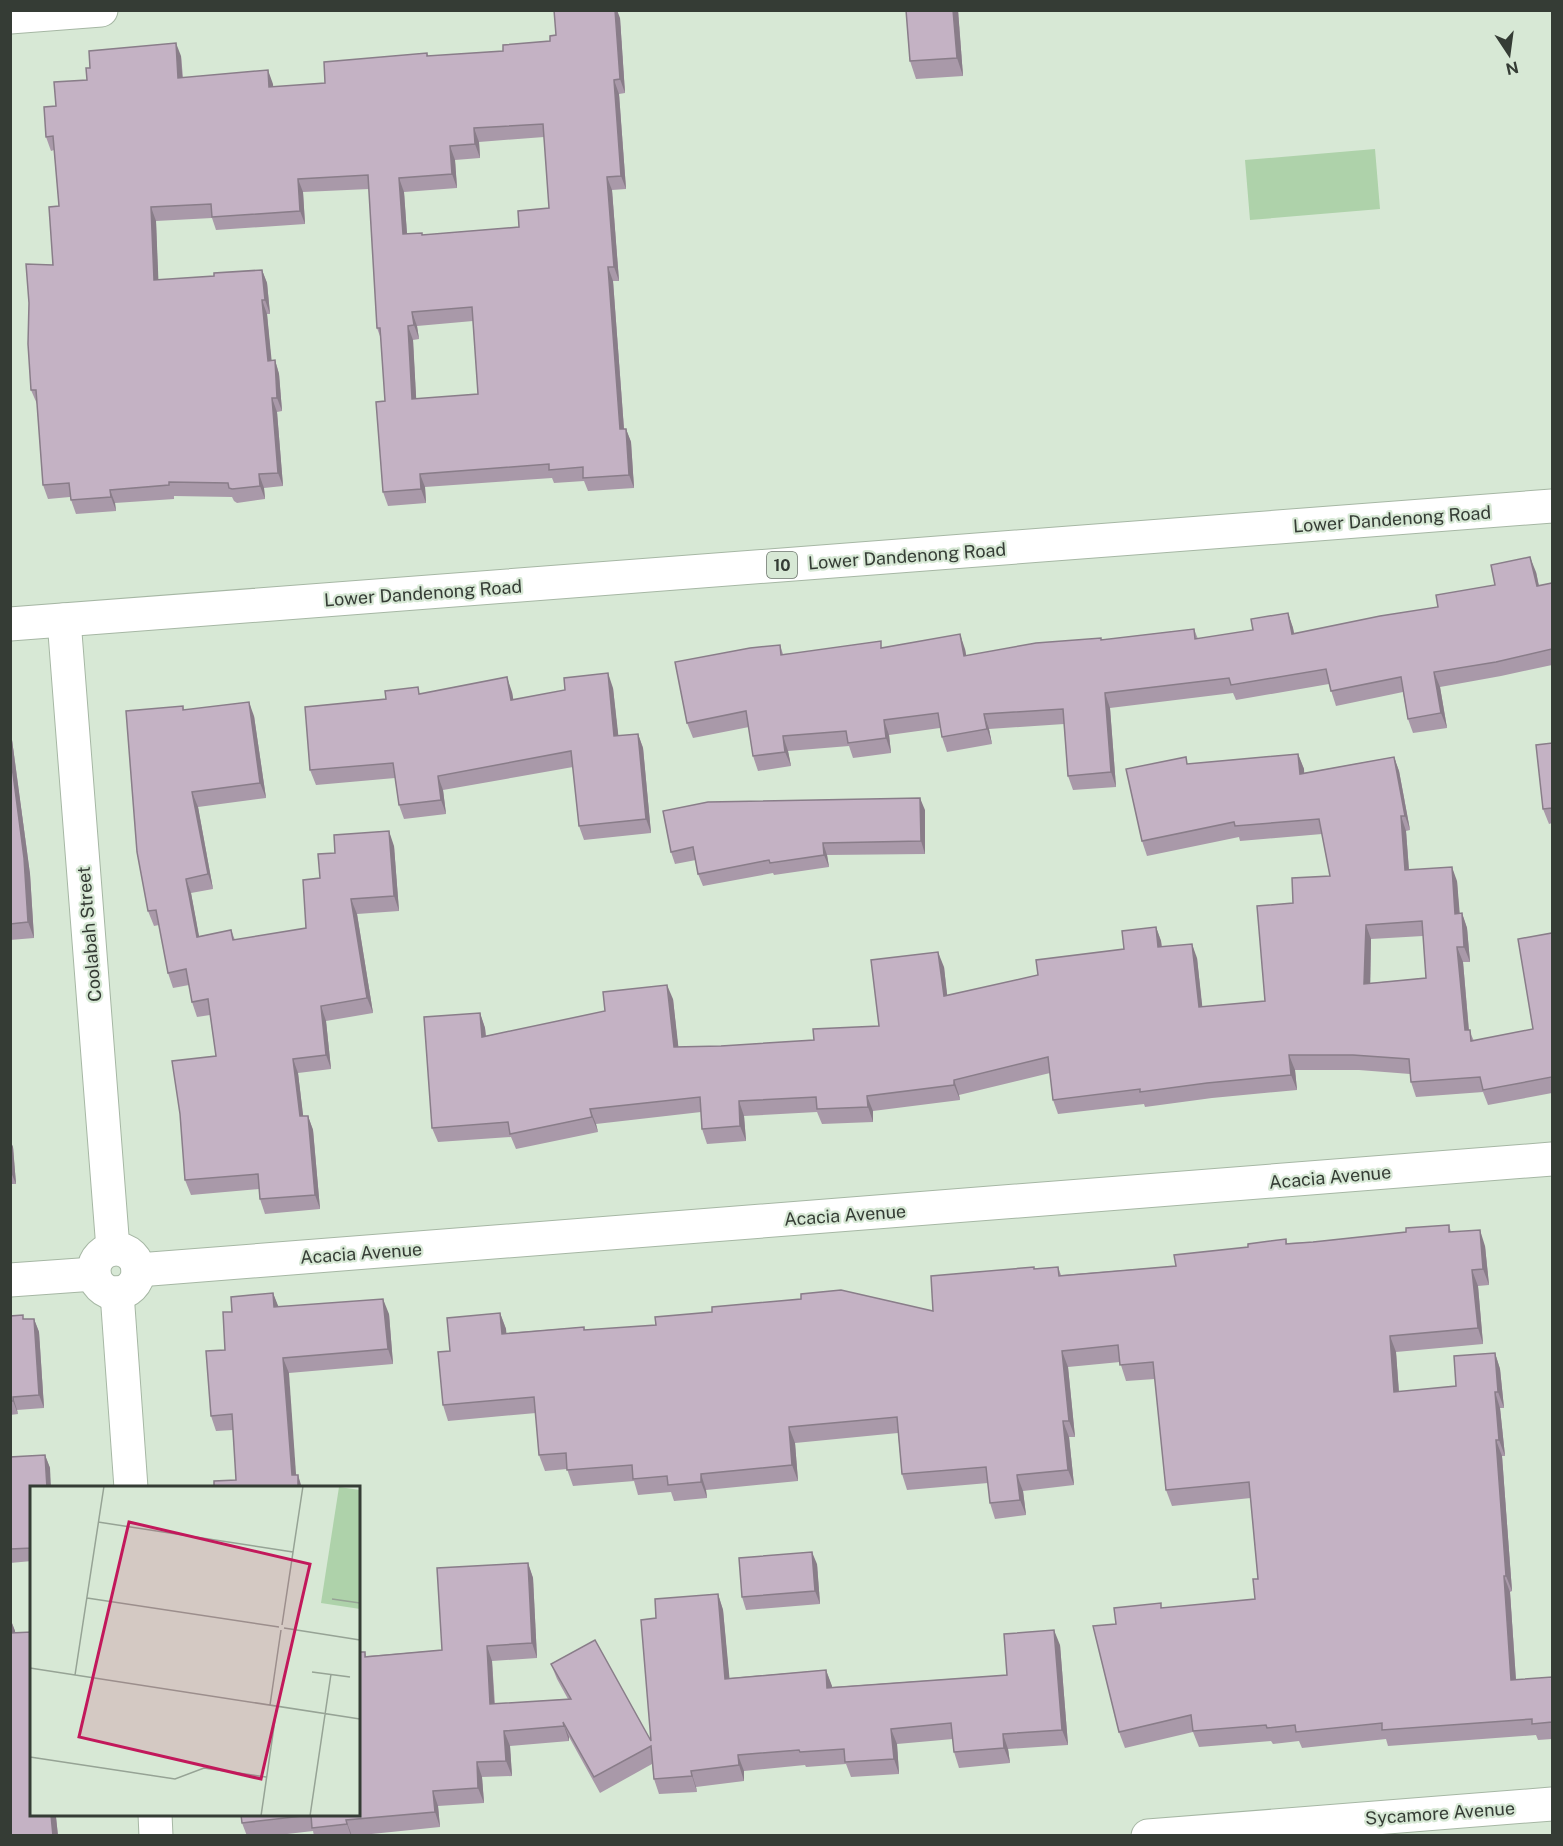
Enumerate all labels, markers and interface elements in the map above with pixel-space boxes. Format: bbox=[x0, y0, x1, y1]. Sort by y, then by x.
north arrow bbox=[1479, 24, 1539, 84]
text: N bbox=[1504, 57, 1520, 79]
street label: Lower Dandenong Road bbox=[1292, 502, 1492, 536]
street label: Lower Dandenong Road bbox=[807, 539, 1007, 573]
road number: 10 bbox=[767, 552, 797, 578]
street label: Lower Dandenong Road bbox=[323, 576, 523, 610]
street label: Coolabah Street bbox=[73, 865, 105, 1003]
street label: Acacia Avenue bbox=[1268, 1161, 1392, 1193]
street label: Acacia Avenue bbox=[783, 1200, 907, 1230]
street label: Acacia Avenue bbox=[299, 1238, 423, 1268]
inset map bbox=[30, 1486, 360, 1816]
street label: Sycamore Avenue bbox=[1364, 1797, 1516, 1829]

